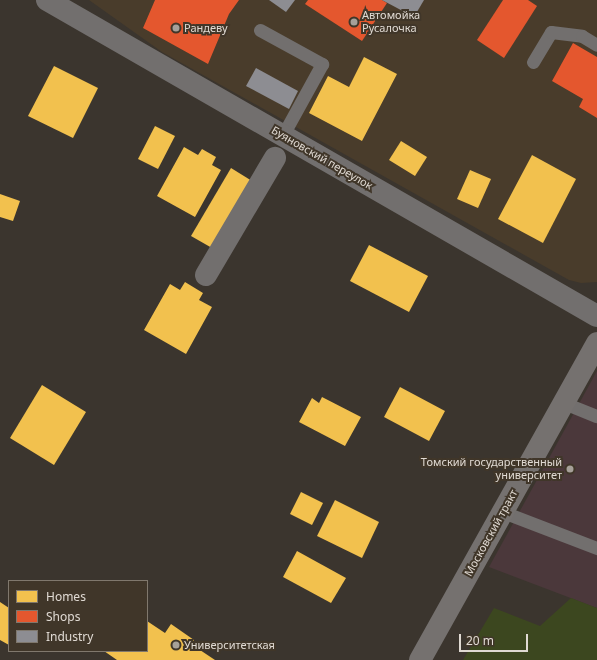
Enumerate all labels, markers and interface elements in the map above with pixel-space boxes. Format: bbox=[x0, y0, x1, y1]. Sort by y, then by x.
place label: Автомойка Русалочка bbox=[362, 9, 420, 35]
marker: Автомойка Русалочка bbox=[349, 17, 359, 27]
place label: Рандеву bbox=[184, 21, 228, 35]
marker: Рандеву bbox=[171, 23, 181, 33]
street label: Буяновский переулок bbox=[269, 124, 375, 192]
place label: Томский государственный университет bbox=[421, 456, 562, 482]
marker: Томский государственный университет bbox=[565, 464, 575, 474]
street label: Московский тракт bbox=[462, 487, 520, 579]
legend bbox=[8, 580, 148, 652]
text: Homes bbox=[46, 588, 86, 605]
text: Shops bbox=[46, 608, 80, 625]
scale bar bbox=[461, 626, 530, 652]
text: Industry bbox=[46, 628, 93, 645]
text: 20 m bbox=[466, 632, 494, 649]
place label: Университетская bbox=[184, 638, 275, 652]
marker: Университетская bbox=[171, 640, 181, 650]

